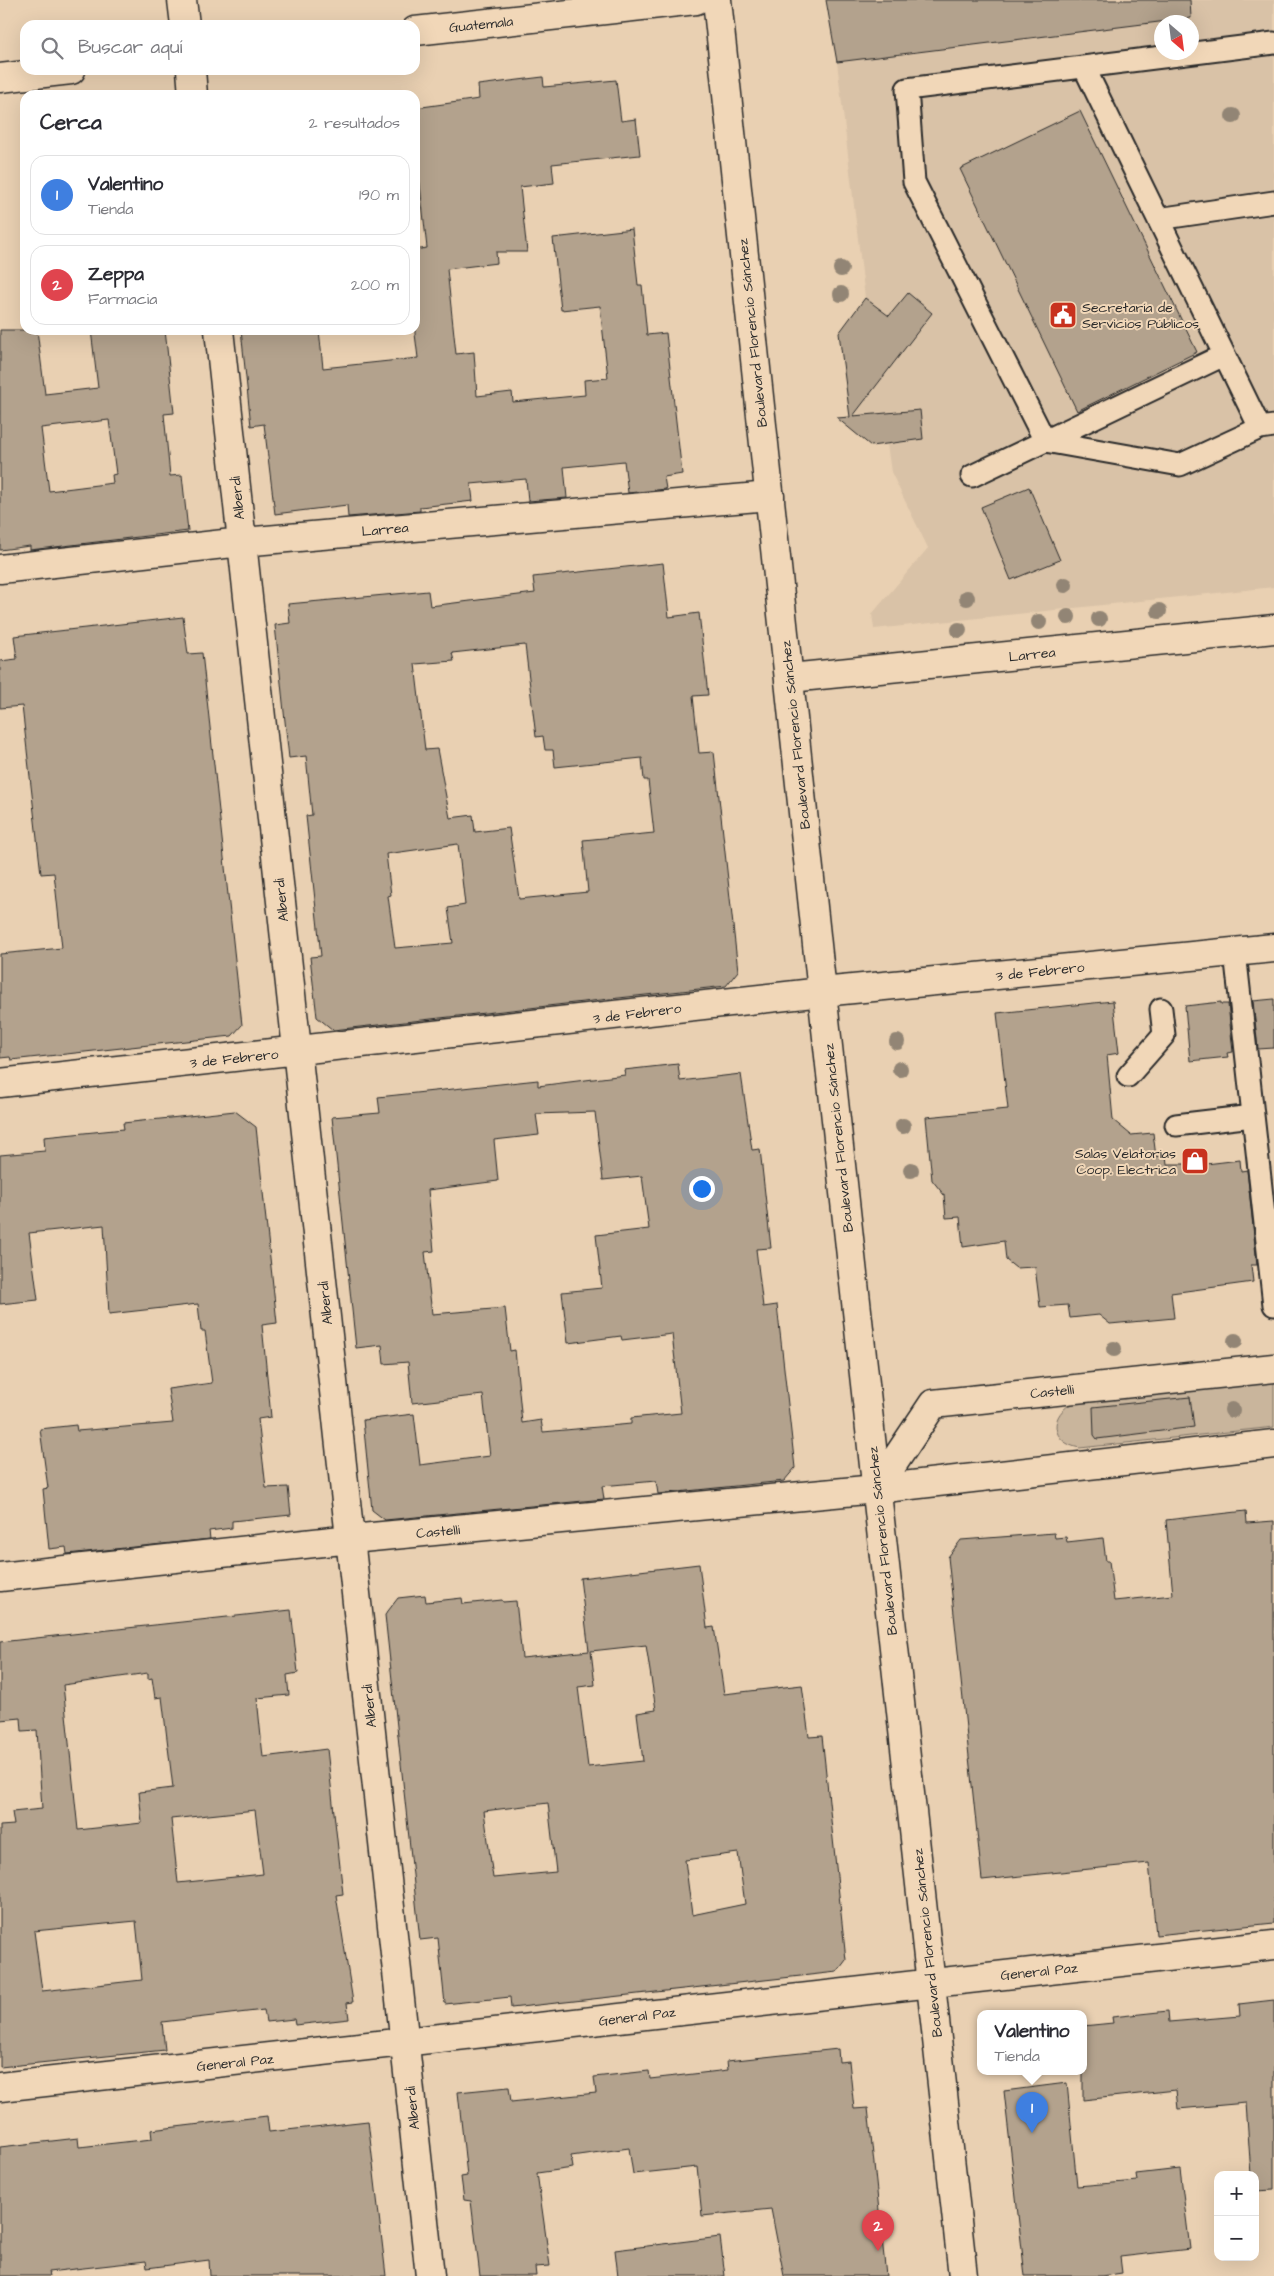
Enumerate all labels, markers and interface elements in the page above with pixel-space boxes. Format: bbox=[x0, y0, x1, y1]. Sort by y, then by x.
street label: Guatemala bbox=[448, 12, 514, 38]
north arrow bbox=[1154, 15, 1199, 60]
search box bbox=[20, 20, 420, 75]
icon: search bbox=[38, 34, 66, 62]
text: Buscar aquí bbox=[78, 34, 182, 61]
text: Cerca bbox=[40, 108, 102, 137]
text: 2 resultados bbox=[308, 112, 400, 134]
text: Valentino bbox=[88, 171, 163, 198]
text: 1 bbox=[56, 184, 58, 206]
text: 190 m bbox=[359, 184, 399, 206]
text: Tienda bbox=[88, 198, 133, 220]
street label: Boulevard Florencio Sánchez bbox=[733, 238, 773, 428]
text: Zeppa bbox=[88, 261, 144, 288]
text: 2 bbox=[52, 274, 62, 296]
text: 200 m bbox=[351, 274, 399, 296]
text: Farmacia bbox=[88, 288, 157, 310]
place label: Secretaría de Servicios Públicos bbox=[1082, 298, 1199, 334]
public building icon: Secretaría de Servicios Públicos bbox=[1048, 300, 1078, 330]
street label: Alberdi bbox=[226, 475, 250, 521]
street label: Larrea bbox=[361, 518, 409, 542]
street label: Boulevard Florencio Sánchez bbox=[776, 640, 816, 830]
street label: Larrea bbox=[1008, 643, 1057, 667]
street label: Alberdi bbox=[270, 877, 294, 923]
street label: 3 de Febrero bbox=[995, 957, 1086, 987]
street label: 3 de Febrero bbox=[592, 999, 683, 1029]
street label: Boulevard Florencio Sánchez bbox=[819, 1043, 859, 1233]
street label: 3 de Febrero bbox=[189, 1044, 280, 1074]
place label: Salas Velatorias Coop. Electrica bbox=[1075, 1144, 1176, 1180]
shop icon: Salas Velatorias Coop. Electrica bbox=[1180, 1146, 1210, 1176]
your location bbox=[689, 1176, 715, 1202]
street label: Alberdi bbox=[314, 1280, 338, 1326]
street label: Castelli bbox=[1029, 1380, 1075, 1404]
street label: Boulevard Florencio Sánchez bbox=[863, 1446, 903, 1636]
street label: Castelli bbox=[415, 1520, 461, 1544]
street label: Alberdi bbox=[358, 1683, 382, 1729]
street label: Boulevard Florencio Sánchez bbox=[908, 1848, 948, 2038]
street label: General Paz bbox=[1000, 1958, 1079, 1986]
street label: General Paz bbox=[597, 2002, 677, 2032]
popup bbox=[977, 2010, 1087, 2075]
text: Valentino bbox=[994, 2018, 1070, 2045]
text: Tienda bbox=[994, 2045, 1040, 2067]
street label: General Paz bbox=[196, 2049, 275, 2077]
street label: Alberdi bbox=[401, 2085, 425, 2131]
pin: 1 bbox=[1016, 2092, 1048, 2133]
map controls bbox=[1214, 2171, 1259, 2261]
button: + bbox=[1214, 2171, 1259, 2216]
pin: 2 bbox=[862, 2210, 894, 2251]
button: − bbox=[1214, 2216, 1259, 2261]

